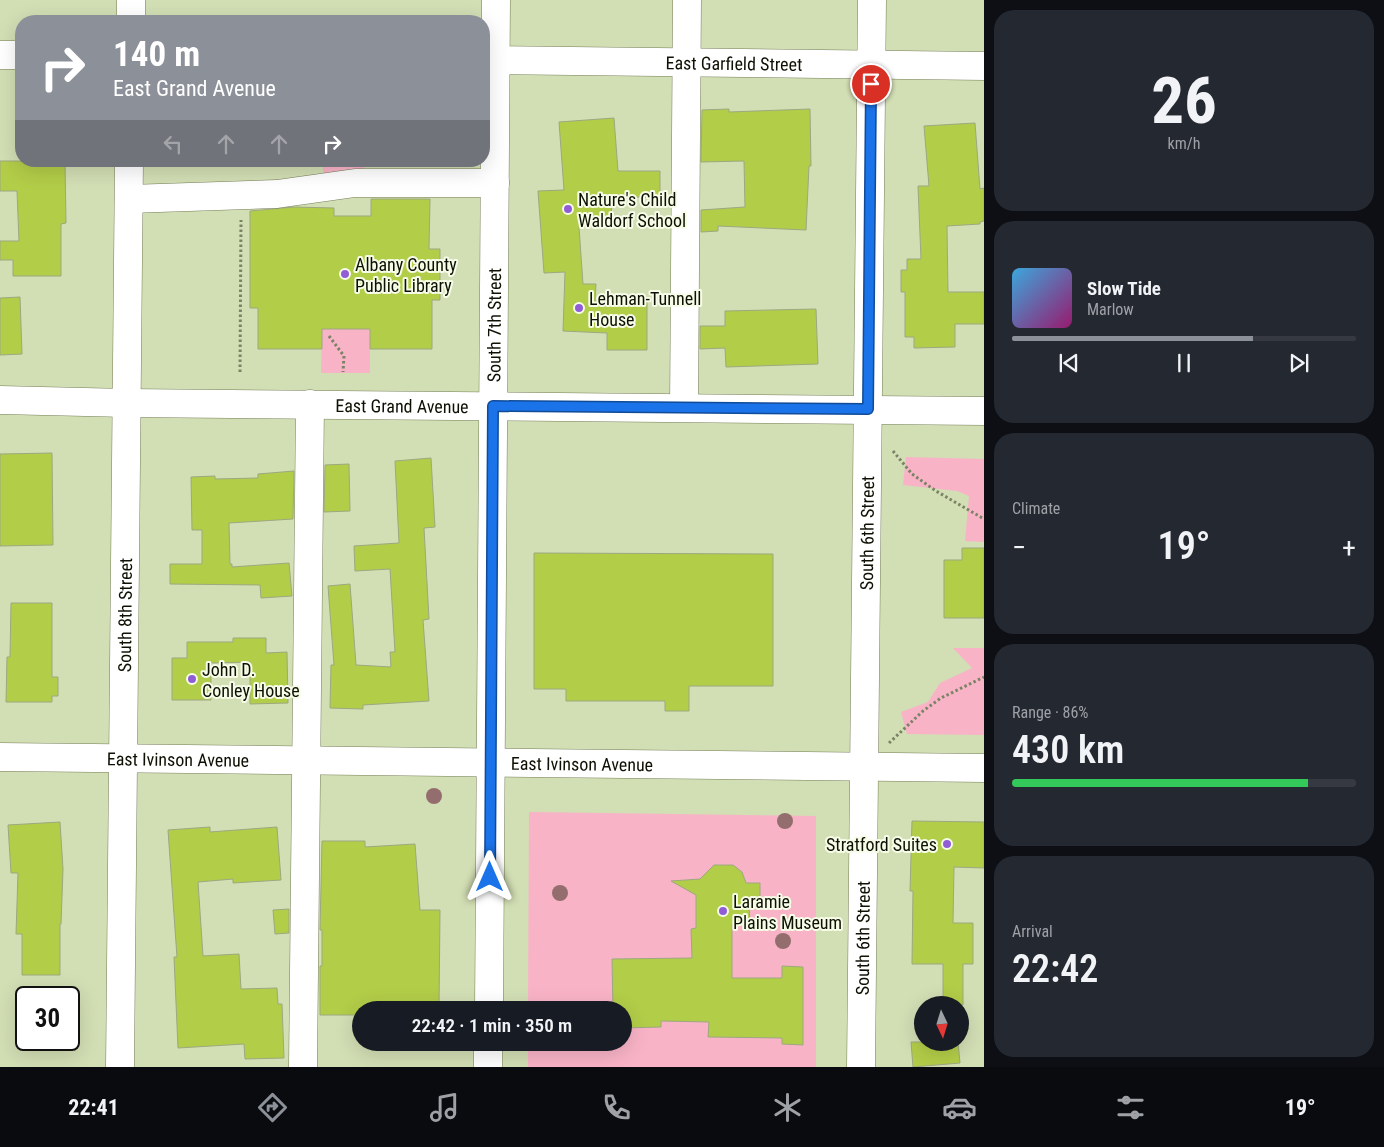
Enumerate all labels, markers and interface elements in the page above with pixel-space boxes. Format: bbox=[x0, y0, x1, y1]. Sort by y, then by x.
text: 140 m bbox=[113, 34, 200, 75]
icon: right bbox=[30, 35, 95, 100]
street label: East Garfield Street bbox=[666, 52, 802, 74]
pin bbox=[850, 63, 892, 105]
text: 26 bbox=[1151, 63, 1217, 139]
icon: arrive bbox=[857, 70, 885, 98]
text: East Grand Avenue bbox=[113, 76, 276, 101]
icon: left bbox=[159, 130, 187, 158]
icon: ahead bbox=[212, 130, 240, 158]
icon: ahead bbox=[265, 130, 293, 158]
icon: right bbox=[318, 130, 346, 158]
text: km/h bbox=[1168, 134, 1200, 153]
place label: Nature's Child Waldorf School bbox=[578, 189, 686, 231]
marker: Nature's Child Waldorf School bbox=[562, 203, 574, 215]
place label: Albany County Public Library bbox=[355, 254, 457, 296]
marker: Albany County Public Library bbox=[339, 268, 351, 280]
street label: South 7th Street bbox=[483, 268, 505, 382]
text: Slow Tide bbox=[1087, 277, 1161, 300]
place label: Lehman-Tunnell House bbox=[589, 288, 701, 330]
text: Marlow bbox=[1087, 300, 1134, 319]
marker: Lehman-Tunnell House bbox=[573, 302, 585, 314]
icon: previous bbox=[1055, 349, 1083, 377]
icon: pause bbox=[1170, 349, 1198, 377]
icon: next bbox=[1285, 349, 1313, 377]
street label: East Grand Avenue bbox=[335, 394, 469, 417]
street label: South 6th Street bbox=[855, 476, 878, 590]
text: Climate bbox=[1012, 499, 1060, 518]
text: 19° bbox=[1158, 524, 1210, 568]
text: − bbox=[1012, 531, 1026, 564]
text: + bbox=[1342, 531, 1356, 564]
street label: South 8th Street bbox=[113, 558, 136, 672]
place label: John D. Conley House bbox=[202, 659, 300, 701]
marker: John D. Conley House bbox=[186, 673, 198, 685]
text: Range · 86% bbox=[1012, 703, 1088, 722]
text: 430 km bbox=[1012, 728, 1124, 772]
street label: East Ivinson Avenue bbox=[107, 748, 249, 770]
street label: East Ivinson Avenue bbox=[511, 752, 653, 775]
place label: Stratford Suites bbox=[826, 834, 937, 855]
marker: Stratford Suites bbox=[941, 838, 953, 850]
position arrow bbox=[463, 850, 515, 902]
street label: South 6th Street bbox=[851, 881, 873, 995]
place label: Laramie Plains Museum bbox=[733, 891, 842, 933]
marker: Laramie Plains Museum bbox=[717, 905, 729, 917]
text: Arrival bbox=[1012, 922, 1053, 941]
text: 22:42 bbox=[1012, 947, 1098, 991]
speed limit sign: 30 bbox=[15, 986, 80, 1051]
north arrow bbox=[914, 996, 969, 1051]
map controls bbox=[914, 996, 969, 1051]
text: 22:42 · 1 min · 350 m bbox=[412, 1014, 572, 1037]
icon: directions bbox=[255, 1090, 290, 1125]
icon: music bbox=[427, 1090, 462, 1125]
icon: phone bbox=[599, 1090, 634, 1125]
icon: climate bbox=[770, 1090, 805, 1125]
icon: car bbox=[942, 1090, 977, 1125]
icon: filters bbox=[1113, 1090, 1148, 1125]
text: 22:41 bbox=[68, 1095, 119, 1120]
text: 19° bbox=[1285, 1095, 1316, 1120]

